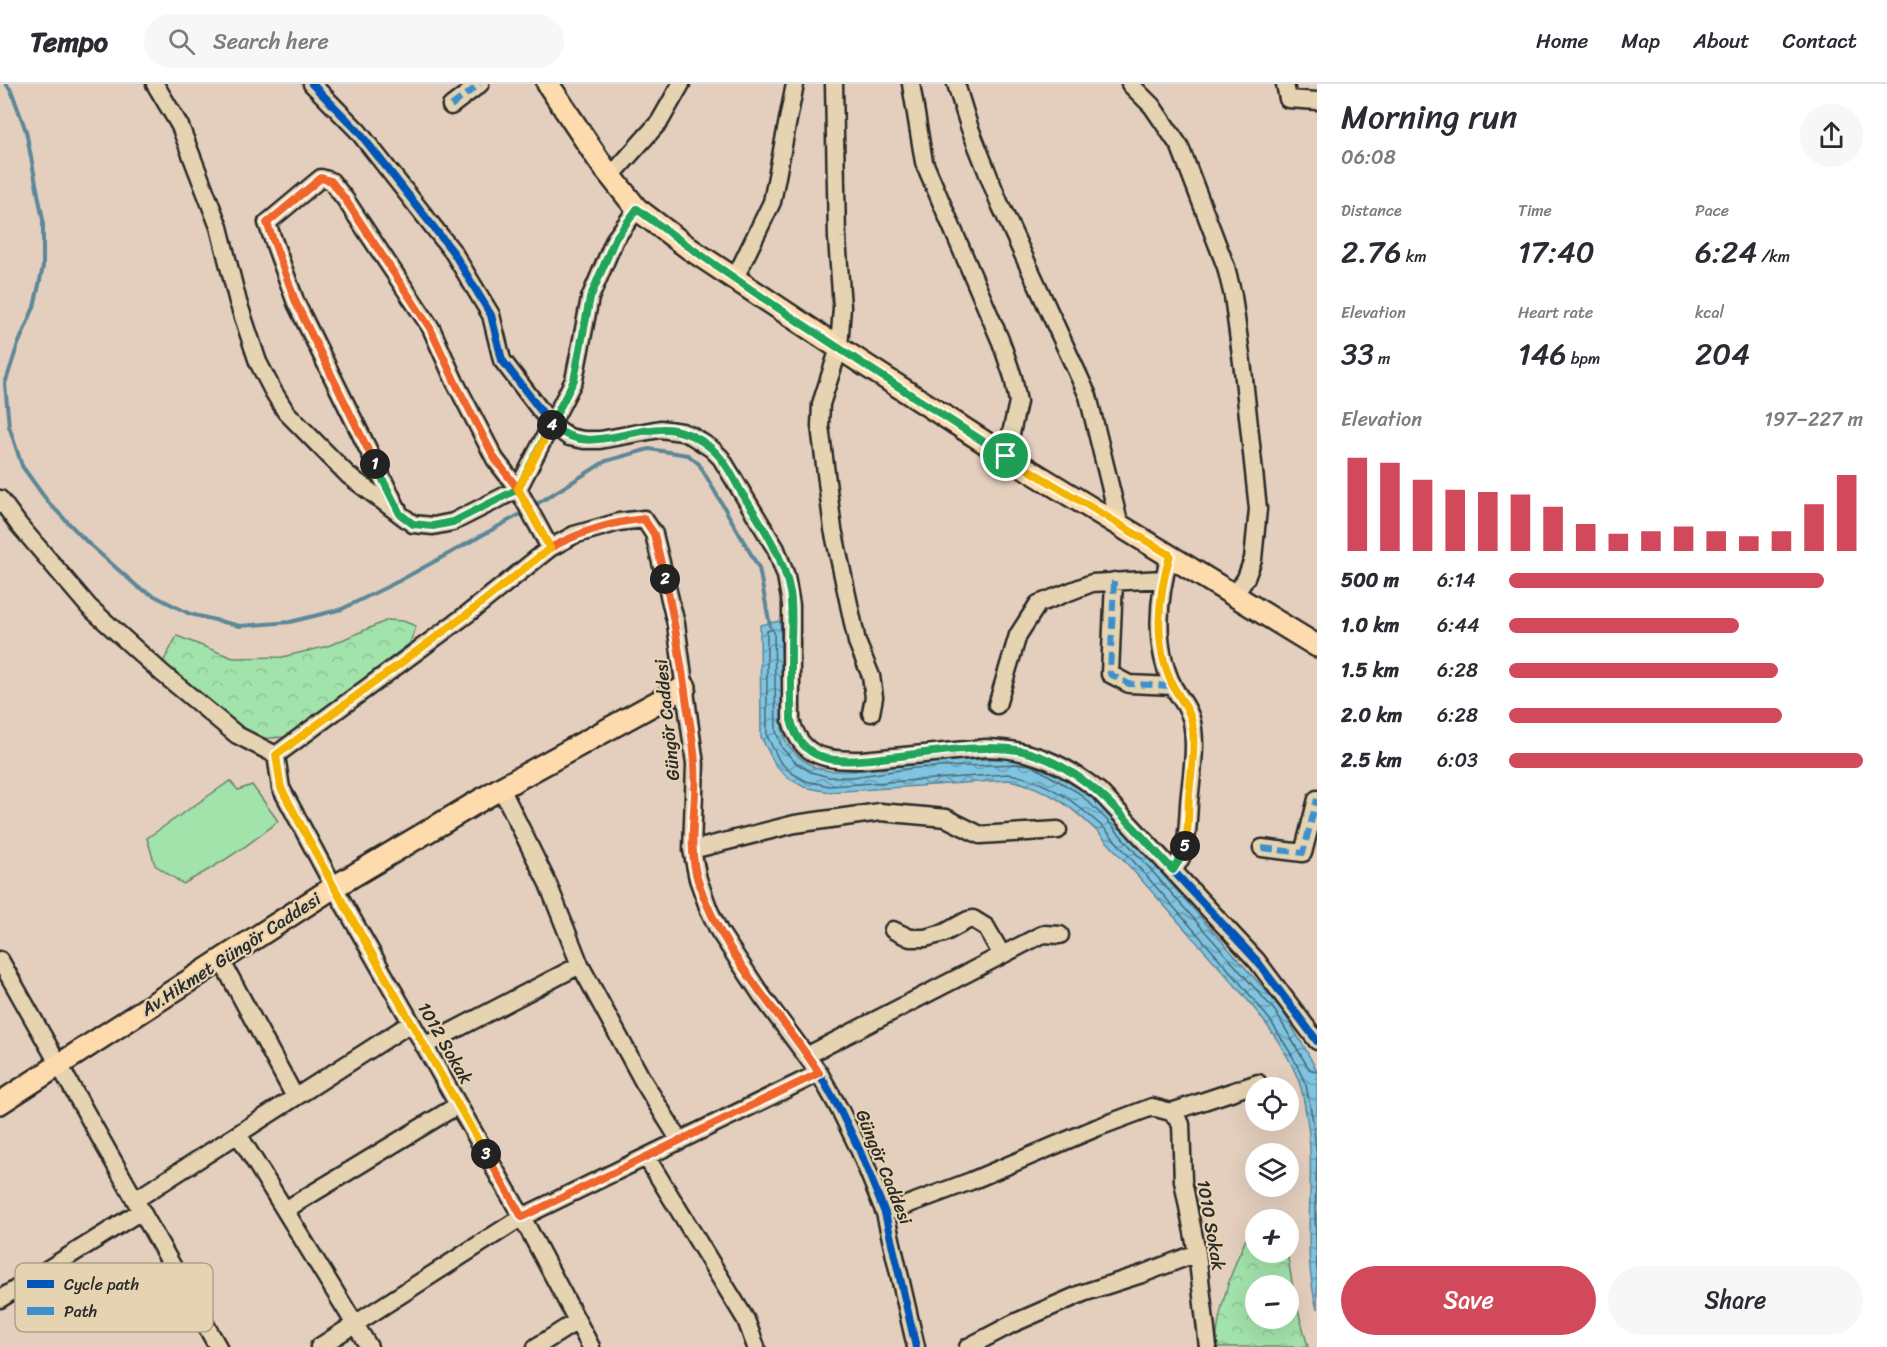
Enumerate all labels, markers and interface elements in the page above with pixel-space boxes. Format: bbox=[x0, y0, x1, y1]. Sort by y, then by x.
search box bbox=[144, 14, 564, 68]
text: Tempo bbox=[30, 17, 108, 66]
text: Search here bbox=[213, 22, 329, 61]
text: Home bbox=[1536, 22, 1588, 60]
text: Map bbox=[1621, 22, 1660, 60]
text: About bbox=[1693, 22, 1750, 60]
text: Contact bbox=[1783, 22, 1857, 60]
icon: search bbox=[165, 25, 198, 58]
text: Morning run bbox=[1341, 88, 1517, 146]
button: share bbox=[1800, 104, 1863, 167]
text: 06:08 bbox=[1341, 140, 1396, 175]
text: Distance bbox=[1341, 196, 1402, 225]
text: Time bbox=[1518, 196, 1552, 225]
text: Pace bbox=[1695, 196, 1729, 225]
text: 2.76 bbox=[1341, 225, 1402, 279]
text: 17:40 bbox=[1518, 225, 1595, 279]
text: 6:24 bbox=[1695, 225, 1757, 279]
text: km bbox=[1402, 242, 1427, 271]
text: /km bbox=[1757, 242, 1790, 271]
text: Elevation bbox=[1341, 298, 1406, 327]
text: Heart rate bbox=[1518, 298, 1593, 327]
text: kcal bbox=[1695, 298, 1724, 327]
text: 33 bbox=[1341, 327, 1374, 381]
text: 146 bbox=[1518, 327, 1567, 381]
text: 204 bbox=[1695, 327, 1750, 381]
text: m bbox=[1374, 344, 1390, 373]
text: bpm bbox=[1567, 344, 1600, 373]
text: Elevation bbox=[1341, 402, 1422, 437]
text: 197–227 m bbox=[1764, 402, 1863, 437]
pin: 4 bbox=[537, 410, 567, 440]
text: 4 bbox=[547, 410, 557, 439]
pin bbox=[980, 430, 1031, 481]
icon: arrive bbox=[989, 439, 1022, 472]
pin: 1 bbox=[360, 449, 390, 479]
text: 1 bbox=[372, 449, 378, 478]
text: 500 m bbox=[1341, 563, 1399, 598]
text: 6:14 bbox=[1437, 563, 1475, 598]
pin: 2 bbox=[650, 564, 680, 594]
text: 2 bbox=[660, 564, 670, 593]
text: 1.0 km bbox=[1341, 608, 1399, 643]
text: 6:44 bbox=[1437, 608, 1479, 643]
text: 1.5 km bbox=[1341, 653, 1399, 688]
text: 6:28 bbox=[1437, 653, 1478, 688]
street label: Güngör Caddesi bbox=[645, 657, 689, 782]
text: 2.0 km bbox=[1341, 698, 1402, 733]
text: 6:28 bbox=[1437, 698, 1478, 733]
text: 2.5 km bbox=[1341, 743, 1402, 778]
text: 6:03 bbox=[1437, 743, 1478, 778]
pin: 5 bbox=[1170, 831, 1200, 861]
text: 5 bbox=[1180, 831, 1190, 860]
street label: Av.Hikmet Güngör Caddesi bbox=[134, 883, 328, 1025]
street label: 1012 Sokak bbox=[409, 996, 482, 1091]
map controls bbox=[1245, 1077, 1299, 1329]
button: locate bbox=[1245, 1077, 1299, 1131]
street label: Güngör Caddesi bbox=[846, 1105, 922, 1230]
pin: 3 bbox=[471, 1139, 501, 1169]
text: 3 bbox=[482, 1139, 490, 1168]
button: layers bbox=[1245, 1143, 1299, 1197]
street label: 1010 Sokak bbox=[1187, 1177, 1235, 1273]
button: + bbox=[1245, 1209, 1299, 1263]
legend bbox=[15, 1263, 213, 1332]
button: Save bbox=[1341, 1266, 1596, 1335]
button: Share bbox=[1608, 1266, 1863, 1335]
text: Cycle path bbox=[64, 1270, 139, 1299]
button: − bbox=[1245, 1275, 1299, 1329]
text: Path bbox=[64, 1297, 97, 1326]

